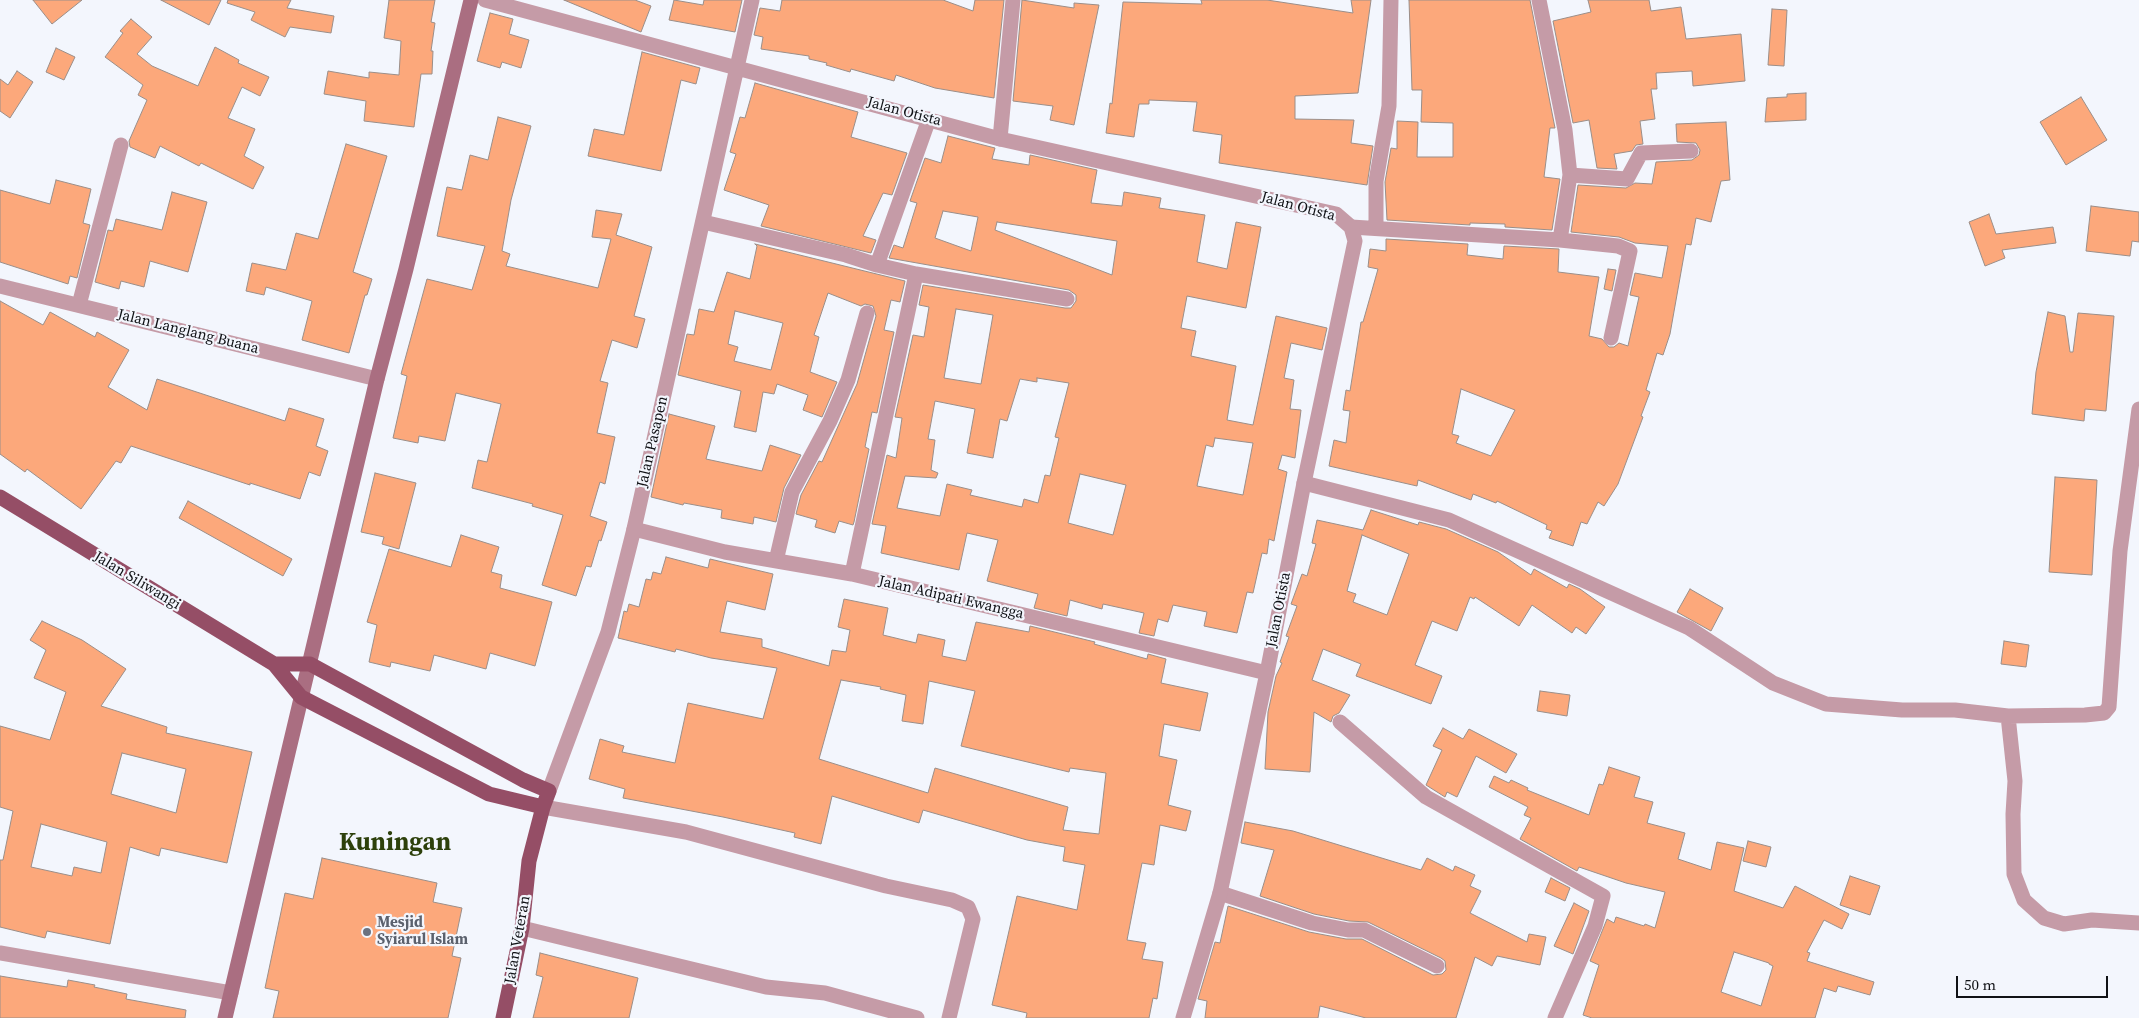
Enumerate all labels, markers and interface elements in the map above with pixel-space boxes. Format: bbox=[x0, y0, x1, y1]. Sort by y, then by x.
street label: Jalan Otista bbox=[865, 93, 943, 131]
street label: Jalan Otista bbox=[1259, 188, 1337, 226]
street label: Jalan Langlang Buana bbox=[116, 306, 260, 358]
street label: Jalan Pasapen bbox=[634, 395, 672, 489]
street label: Jalan Siliwangi bbox=[90, 548, 184, 614]
street label: Jalan Otista bbox=[1263, 571, 1295, 649]
street label: Jalan Adipati Ewangga bbox=[877, 573, 1025, 623]
district label: Kuningan bbox=[339, 829, 451, 859]
street label: Jalan Veteran bbox=[501, 894, 535, 986]
place label: Mesjid Syiarul Islam bbox=[377, 914, 468, 949]
marker: Mesjid Syiarul Islam bbox=[361, 926, 373, 938]
scale bar bbox=[1959, 966, 2112, 998]
text: 50 m bbox=[1964, 974, 1996, 995]

